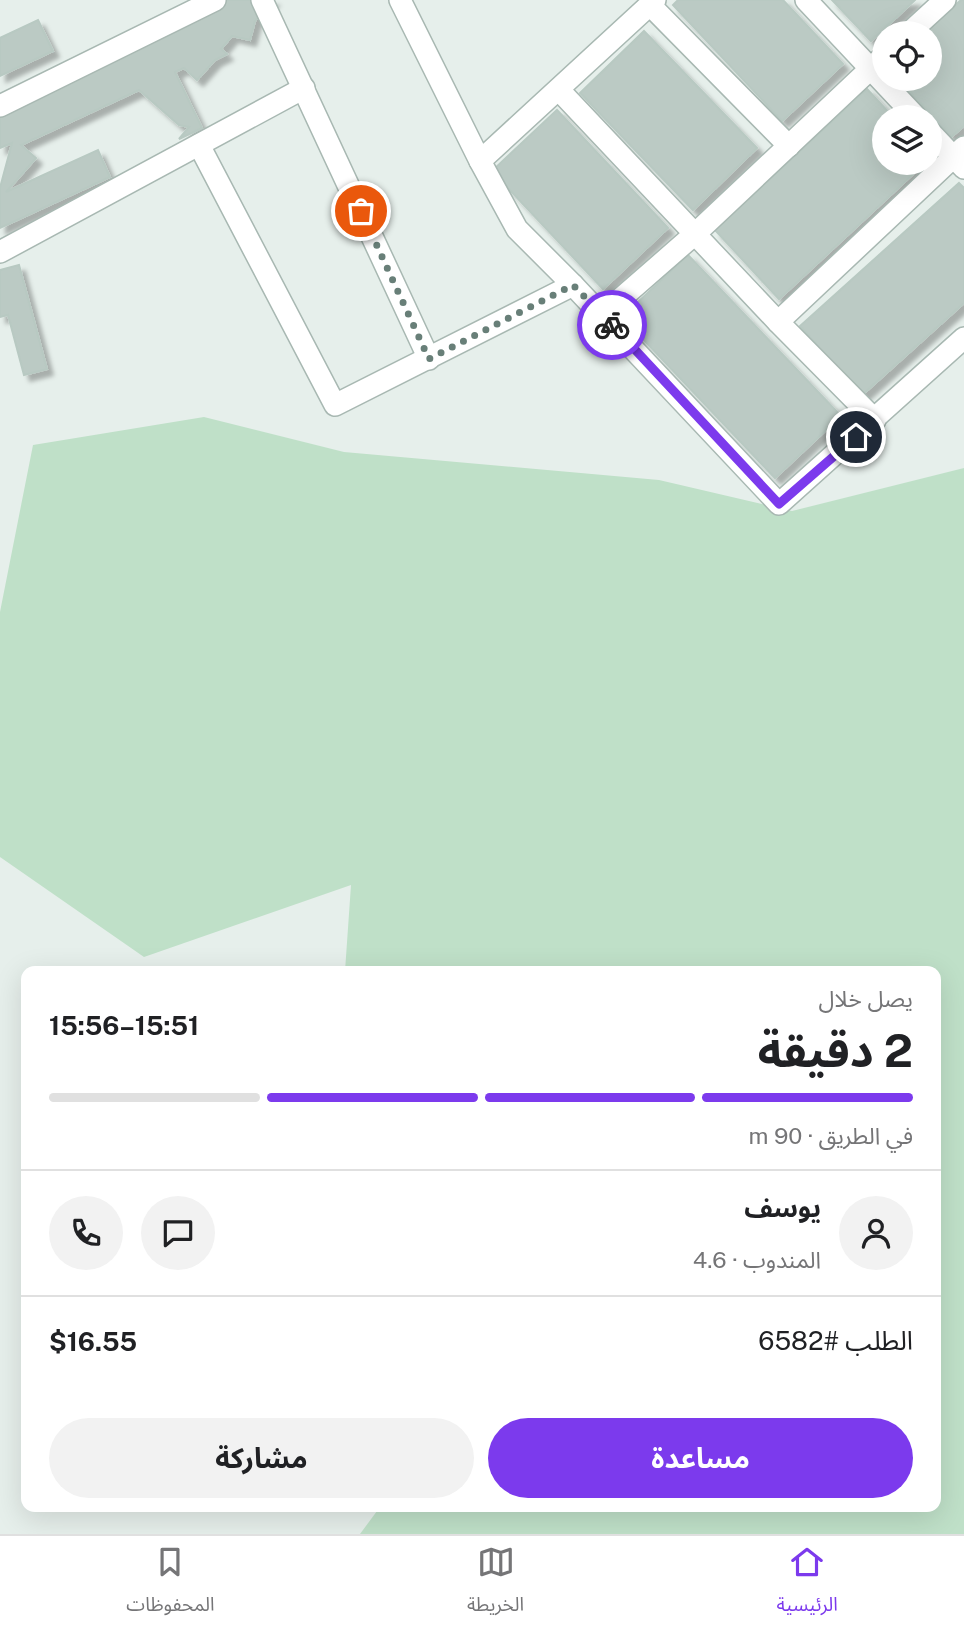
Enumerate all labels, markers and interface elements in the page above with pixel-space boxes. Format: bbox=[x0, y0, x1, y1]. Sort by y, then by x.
map controls bbox=[872, 21, 942, 175]
button: locate bbox=[872, 21, 942, 91]
button: layers bbox=[872, 105, 942, 175]
pin bbox=[331, 181, 391, 241]
icon: bag bbox=[342, 192, 380, 230]
courier bbox=[577, 290, 647, 360]
icon: bike bbox=[593, 306, 631, 344]
pin bbox=[826, 407, 886, 467]
icon: home bbox=[837, 418, 875, 456]
text: يصل خلال bbox=[819, 985, 913, 1012]
text: 15:51–15:56 bbox=[49, 1010, 199, 1041]
text: 2 دقيقة bbox=[758, 1023, 913, 1077]
text: في الطريق · 90 m bbox=[748, 1122, 913, 1149]
text: يوسف bbox=[744, 1192, 821, 1223]
button: phone bbox=[49, 1196, 123, 1270]
button: chat bbox=[141, 1196, 215, 1270]
button: person bbox=[839, 1196, 913, 1270]
text: المندوب · 4.6 bbox=[693, 1246, 821, 1273]
text: الطلب #6582 bbox=[758, 1325, 913, 1356]
text: $16.55 bbox=[49, 1326, 137, 1357]
button: مشاركة bbox=[49, 1418, 474, 1498]
button: مساعدة bbox=[488, 1418, 913, 1498]
tab: المحفوظات bbox=[126, 1543, 214, 1625]
tab: الخريطة bbox=[467, 1543, 524, 1625]
tab: الرئيسية bbox=[777, 1543, 838, 1625]

